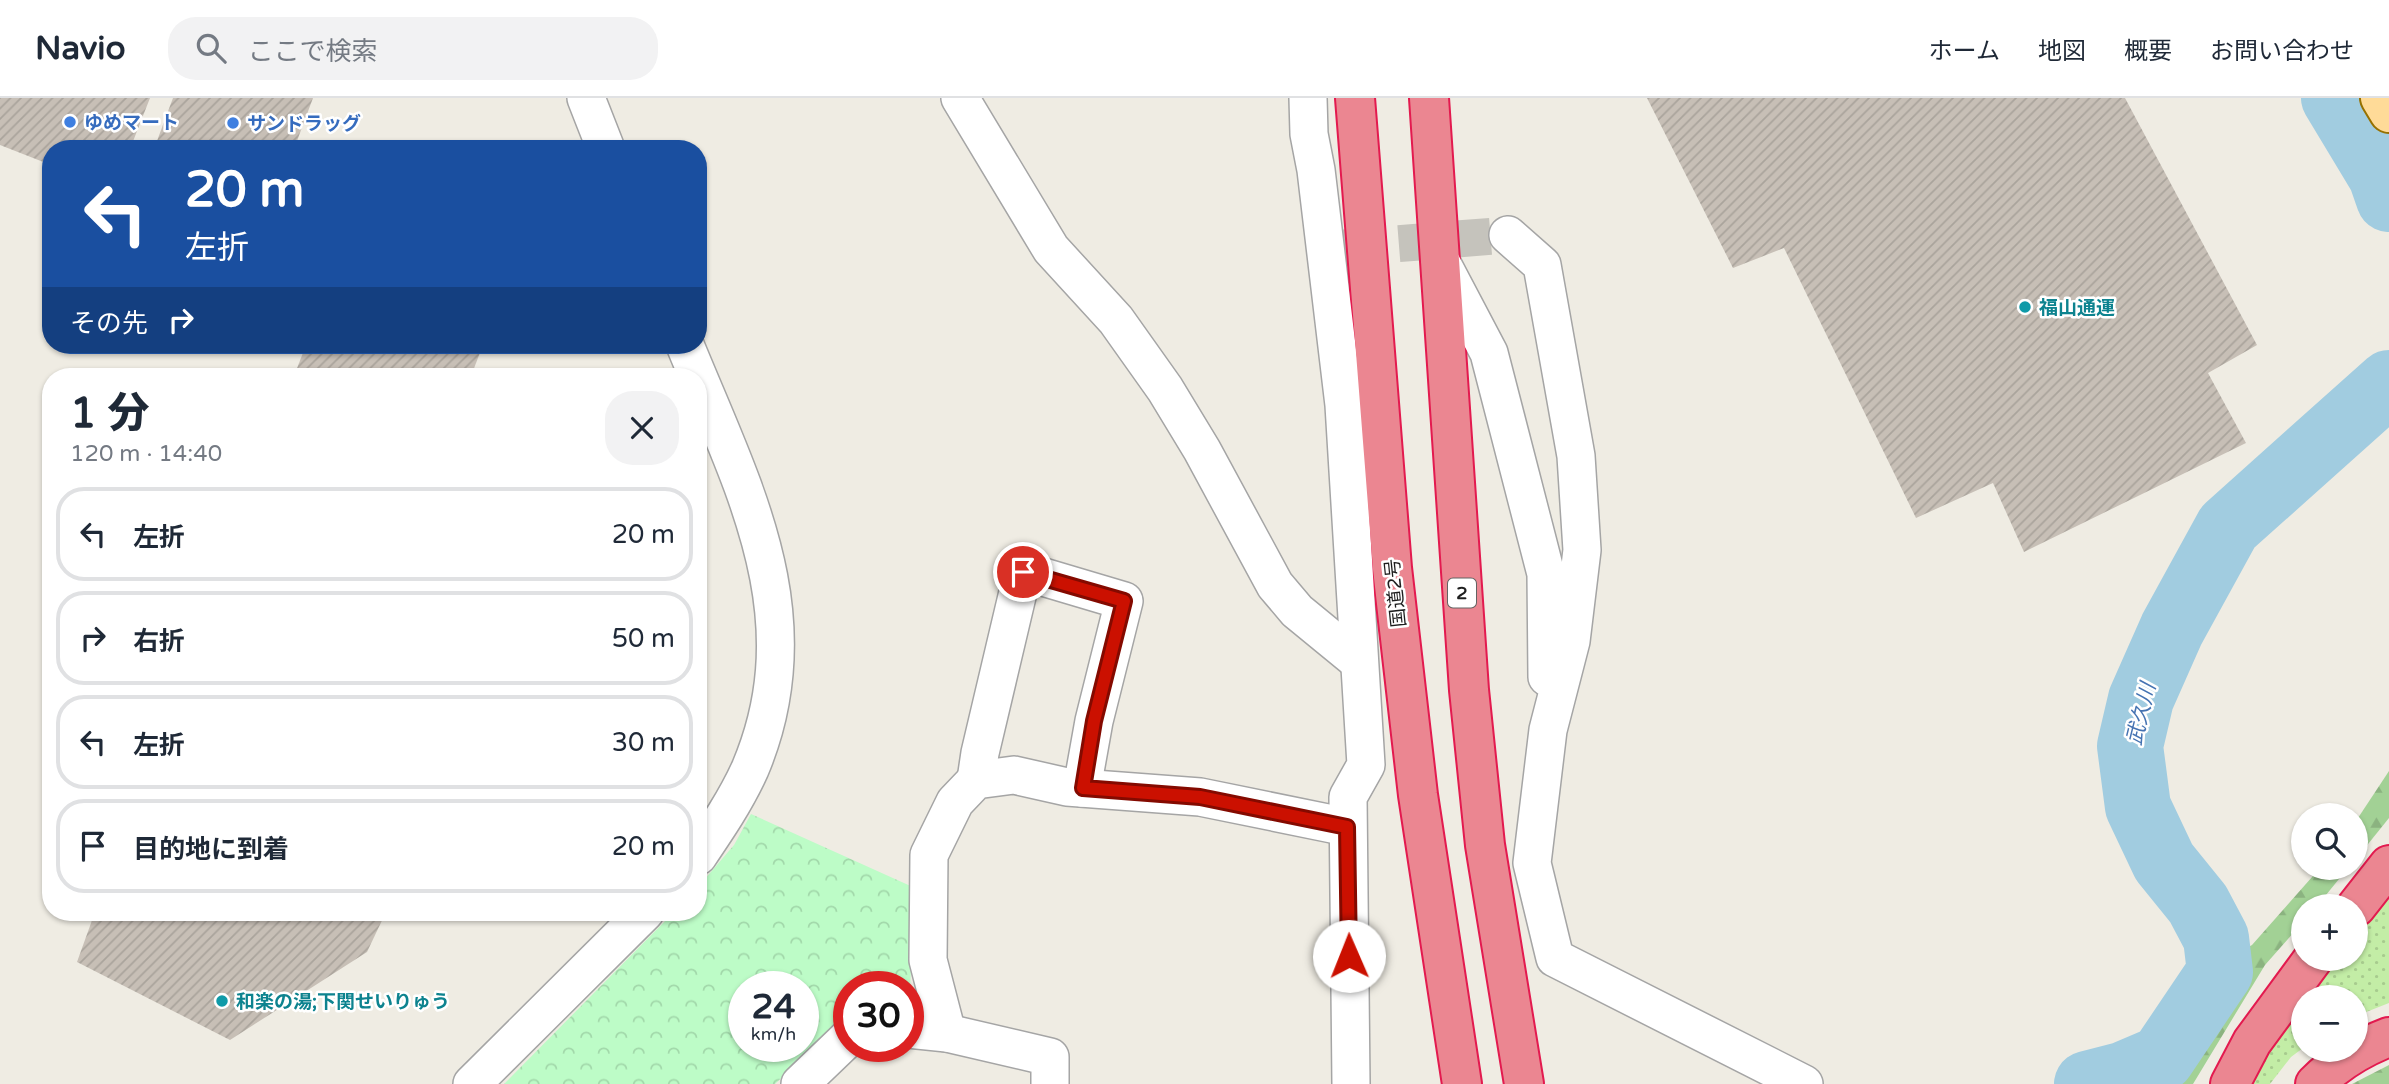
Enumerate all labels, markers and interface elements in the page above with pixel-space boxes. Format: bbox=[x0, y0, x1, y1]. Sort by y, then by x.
search box bbox=[168, 17, 658, 80]
text: Navio bbox=[35, 29, 126, 68]
icon: search bbox=[192, 29, 230, 67]
text: ここで検索 bbox=[248, 36, 378, 67]
text: ホーム bbox=[1929, 37, 2000, 66]
text: 地図 bbox=[2038, 37, 2086, 66]
text: 概要 bbox=[2124, 37, 2172, 66]
text: お問い合わせ bbox=[2210, 37, 2354, 66]
place label: ゆめマート bbox=[84, 112, 179, 134]
place label: サンドラッグ bbox=[247, 113, 361, 135]
marker: ゆめマート bbox=[62, 114, 78, 130]
marker: サンドラッグ bbox=[225, 115, 241, 131]
text: 20 m bbox=[185, 161, 304, 220]
icon: left bbox=[70, 168, 161, 259]
text: 左折 bbox=[185, 229, 249, 267]
place label: 福山通運 bbox=[2039, 297, 2115, 319]
marker: 福山通運 bbox=[2017, 299, 2033, 315]
icon: right bbox=[162, 301, 200, 339]
text: その先 bbox=[70, 308, 148, 339]
text: 1 分 bbox=[70, 388, 149, 439]
button: close bbox=[605, 391, 679, 465]
text: 120 m · 14:40 bbox=[70, 440, 222, 468]
icon: left bbox=[74, 515, 112, 553]
text: 20 m bbox=[612, 519, 675, 550]
text: 左折 bbox=[133, 522, 185, 553]
pin bbox=[993, 542, 1053, 602]
icon: arrive bbox=[1004, 553, 1042, 591]
street label: 国道2号 bbox=[1381, 557, 1411, 628]
road number: 2 bbox=[1448, 578, 1476, 607]
icon: right bbox=[74, 619, 112, 657]
text: 50 m bbox=[612, 623, 675, 654]
text: 右折 bbox=[133, 626, 185, 657]
water label: 武久川 bbox=[2122, 679, 2162, 748]
icon: left bbox=[74, 723, 112, 761]
text: 30 m bbox=[612, 727, 675, 758]
text: 左折 bbox=[133, 730, 185, 761]
map controls bbox=[2291, 803, 2368, 1062]
button: search bbox=[2291, 803, 2368, 880]
icon: arrive bbox=[74, 827, 112, 865]
text: 20 m bbox=[612, 831, 675, 862]
text: 目的地に到着 bbox=[133, 834, 289, 865]
button: + bbox=[2291, 894, 2368, 971]
position arrow bbox=[1312, 919, 1386, 993]
speed limit sign: 30 bbox=[833, 971, 924, 1062]
button: − bbox=[2291, 985, 2368, 1062]
text: 24 bbox=[752, 986, 795, 1028]
place label: 和楽の湯;下関せいりゅう bbox=[236, 991, 450, 1013]
marker: 和楽の湯;下関せいりゅう bbox=[214, 993, 230, 1009]
text: km/h bbox=[751, 1023, 796, 1045]

